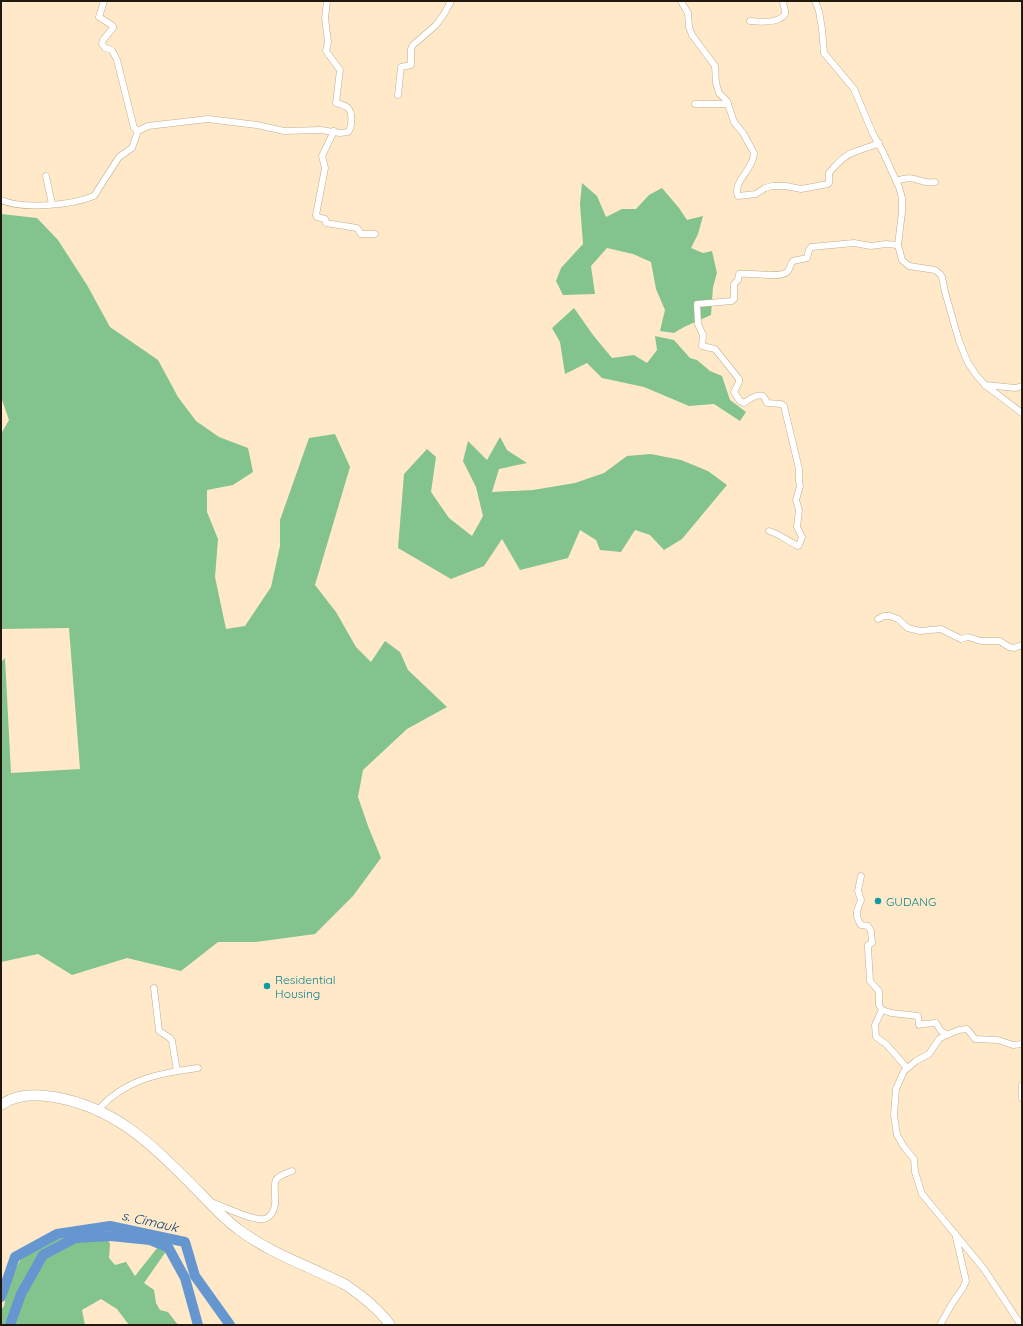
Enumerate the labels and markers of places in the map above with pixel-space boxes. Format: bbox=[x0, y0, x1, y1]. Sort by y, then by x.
place label: GUDANG bbox=[886, 894, 936, 909]
marker: GUDANG bbox=[873, 896, 883, 906]
place label: Residential Housing bbox=[275, 972, 336, 1001]
marker: Residential Housing bbox=[262, 981, 272, 991]

